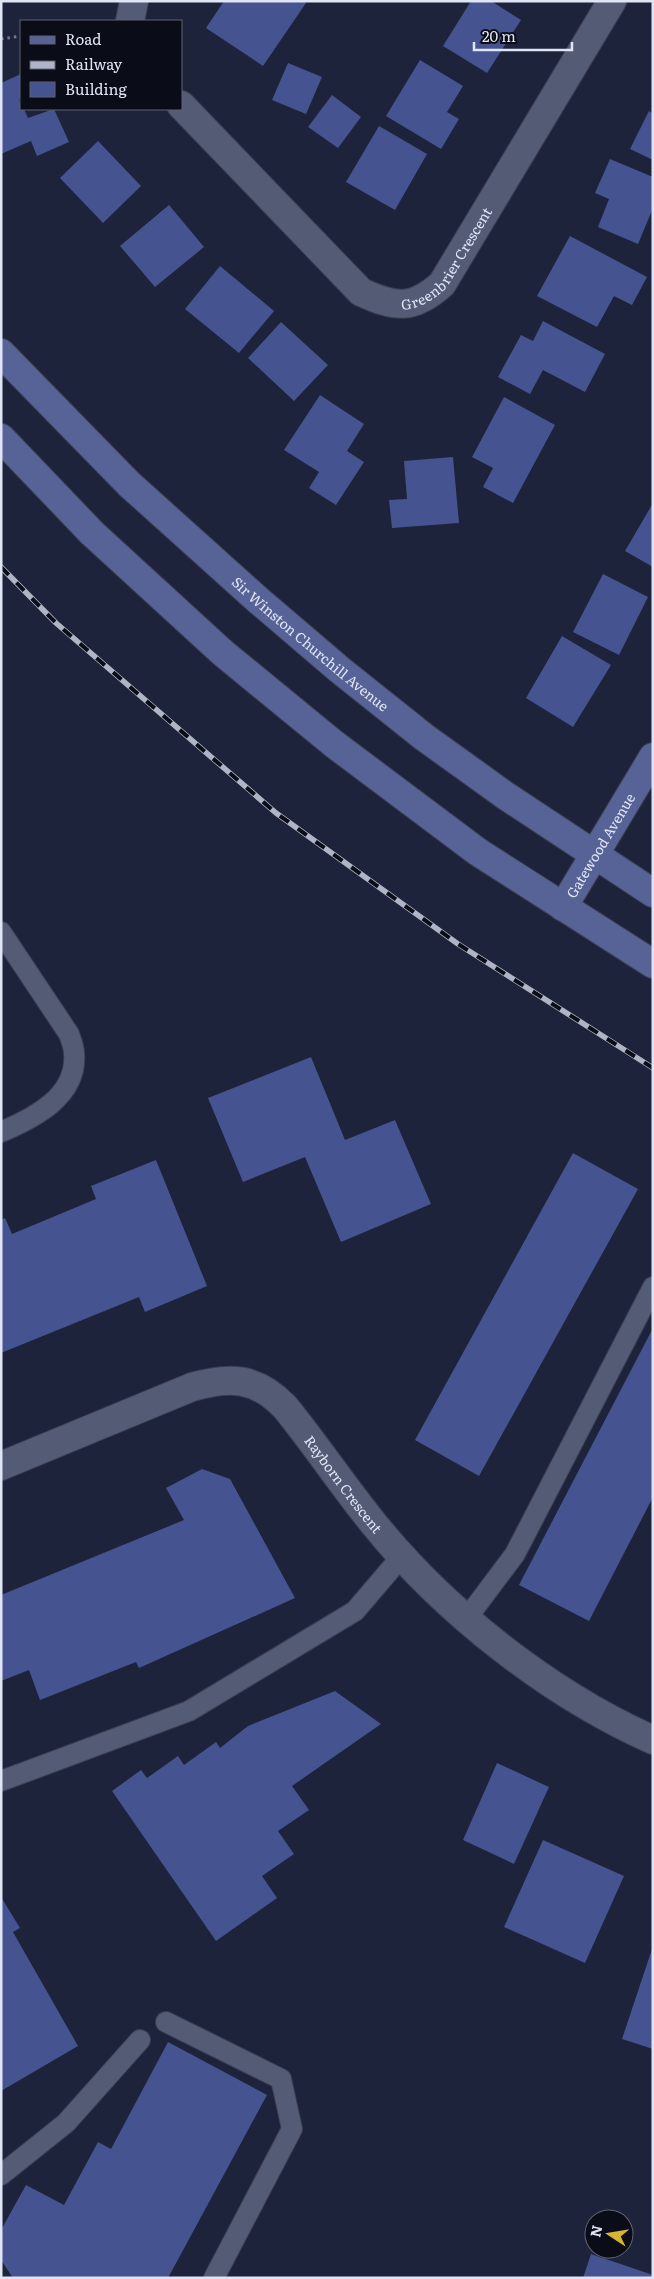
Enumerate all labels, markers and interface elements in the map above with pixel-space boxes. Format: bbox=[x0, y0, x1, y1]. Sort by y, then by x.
legend bbox=[20, 20, 182, 110]
scale bar bbox=[474, 20, 572, 52]
text: 20 m bbox=[482, 24, 516, 47]
text: Road bbox=[65, 27, 101, 50]
text: Railway bbox=[65, 52, 123, 75]
text: Building bbox=[65, 77, 127, 100]
street label: Greenbrier Crescent bbox=[400, 203, 496, 314]
street label: Sir Winston Churchill Avenue bbox=[228, 572, 393, 715]
street label: Gatewood Avenue bbox=[561, 789, 639, 902]
street label: Rayborn Crescent bbox=[300, 1431, 388, 1537]
north arrow bbox=[584, 2209, 634, 2259]
text: N bbox=[584, 2223, 606, 2239]

